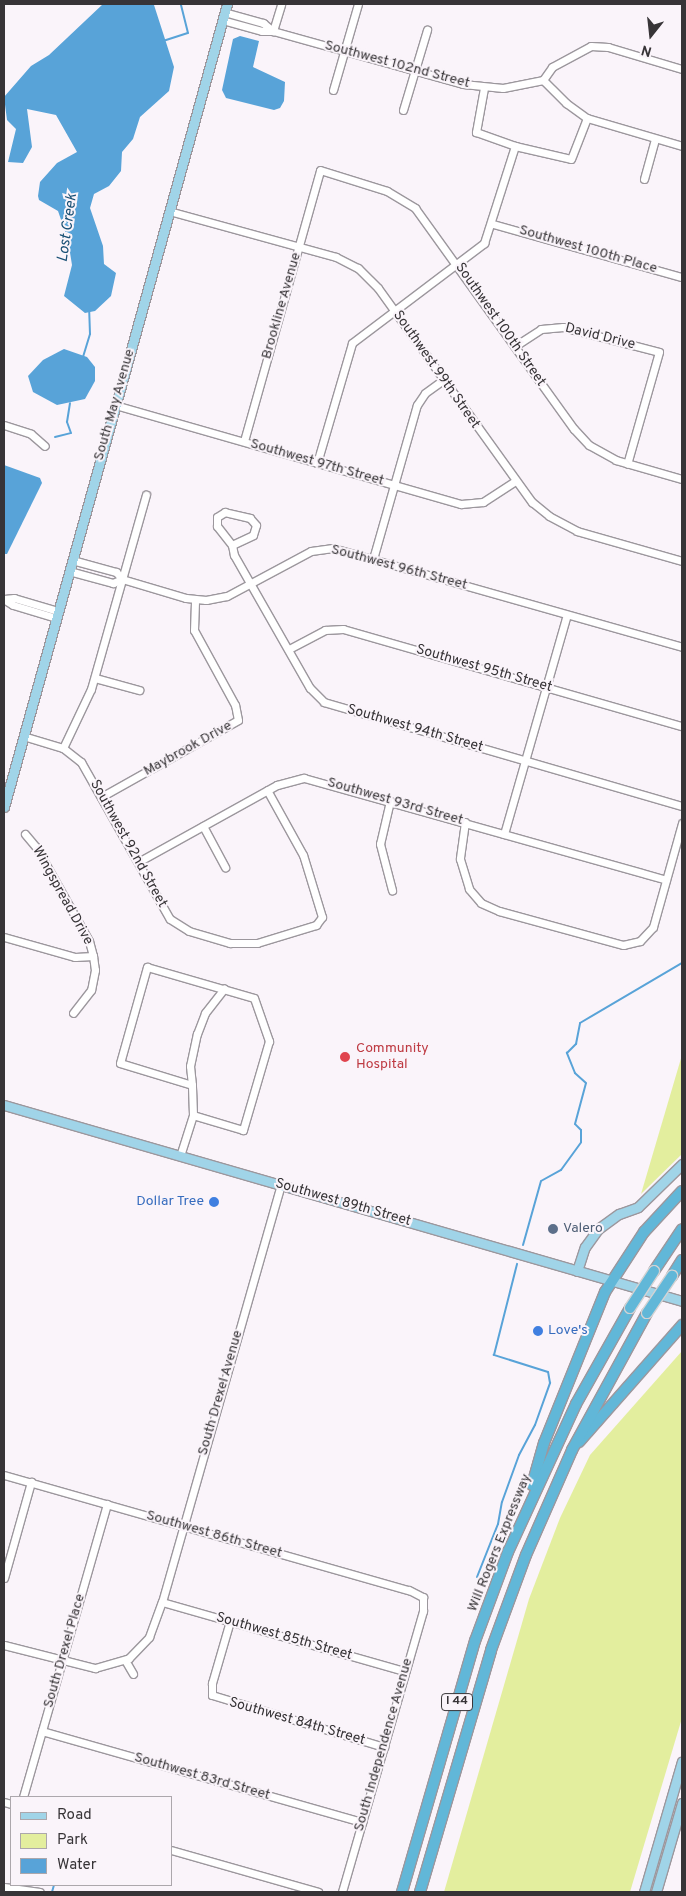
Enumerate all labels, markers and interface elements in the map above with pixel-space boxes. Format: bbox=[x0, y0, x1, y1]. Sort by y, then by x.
north arrow bbox=[626, 10, 676, 60]
street label: Southwest 102nd Street bbox=[323, 38, 471, 92]
text: N bbox=[640, 40, 654, 59]
water label: Lost Creek bbox=[54, 193, 82, 263]
street label: Southwest 100th Place bbox=[517, 222, 659, 278]
street label: Brookline Avenue bbox=[259, 251, 305, 361]
street label: Southwest 100th Street bbox=[451, 260, 549, 390]
street label: Southwest 99th Street bbox=[389, 308, 483, 432]
street label: David Drive bbox=[563, 320, 637, 354]
street label: South May Avenue bbox=[91, 347, 139, 463]
street label: Southwest 97th Street bbox=[248, 436, 386, 490]
street label: Southwest 96th Street bbox=[329, 542, 469, 594]
street label: Southwest 95th Street bbox=[414, 642, 554, 696]
street label: Southwest 94th Street bbox=[345, 702, 485, 756]
street label: Maybrook Drive bbox=[141, 718, 235, 780]
street label: Southwest 93rd Street bbox=[325, 775, 465, 829]
street label: Southwest 92nd Street bbox=[86, 777, 170, 911]
street label: Wingspread Drive bbox=[28, 844, 96, 948]
place label: Community Hospital bbox=[356, 1041, 429, 1074]
marker: Community Hospital bbox=[338, 1050, 352, 1064]
street label: Southwest 89th Street bbox=[273, 1176, 413, 1230]
place label: Dollar Tree bbox=[136, 1194, 204, 1210]
marker: Dollar Tree bbox=[208, 1196, 220, 1208]
place label: Valero bbox=[563, 1221, 603, 1237]
marker: Valero bbox=[547, 1223, 559, 1235]
place label: Love's bbox=[548, 1323, 588, 1339]
marker: Love's bbox=[532, 1325, 544, 1337]
street label: South Drexel Avenue bbox=[195, 1328, 247, 1458]
street label: Will Rogers Expressway bbox=[465, 1472, 535, 1614]
street label: Southwest 86th Street bbox=[144, 1508, 284, 1562]
street label: South Drexel Place bbox=[41, 1592, 89, 1710]
street label: Southwest 85th Street bbox=[214, 1610, 354, 1664]
street label: South Independence Avenue bbox=[351, 1656, 417, 1834]
road number: I 44 bbox=[441, 1692, 473, 1711]
street label: Southwest 84th Street bbox=[227, 1695, 367, 1749]
street label: Southwest 83rd Street bbox=[132, 1750, 272, 1804]
legend bbox=[10, 1796, 172, 1886]
text: Road bbox=[57, 1806, 92, 1825]
text: Park bbox=[57, 1831, 88, 1850]
text: Water bbox=[57, 1856, 96, 1875]

